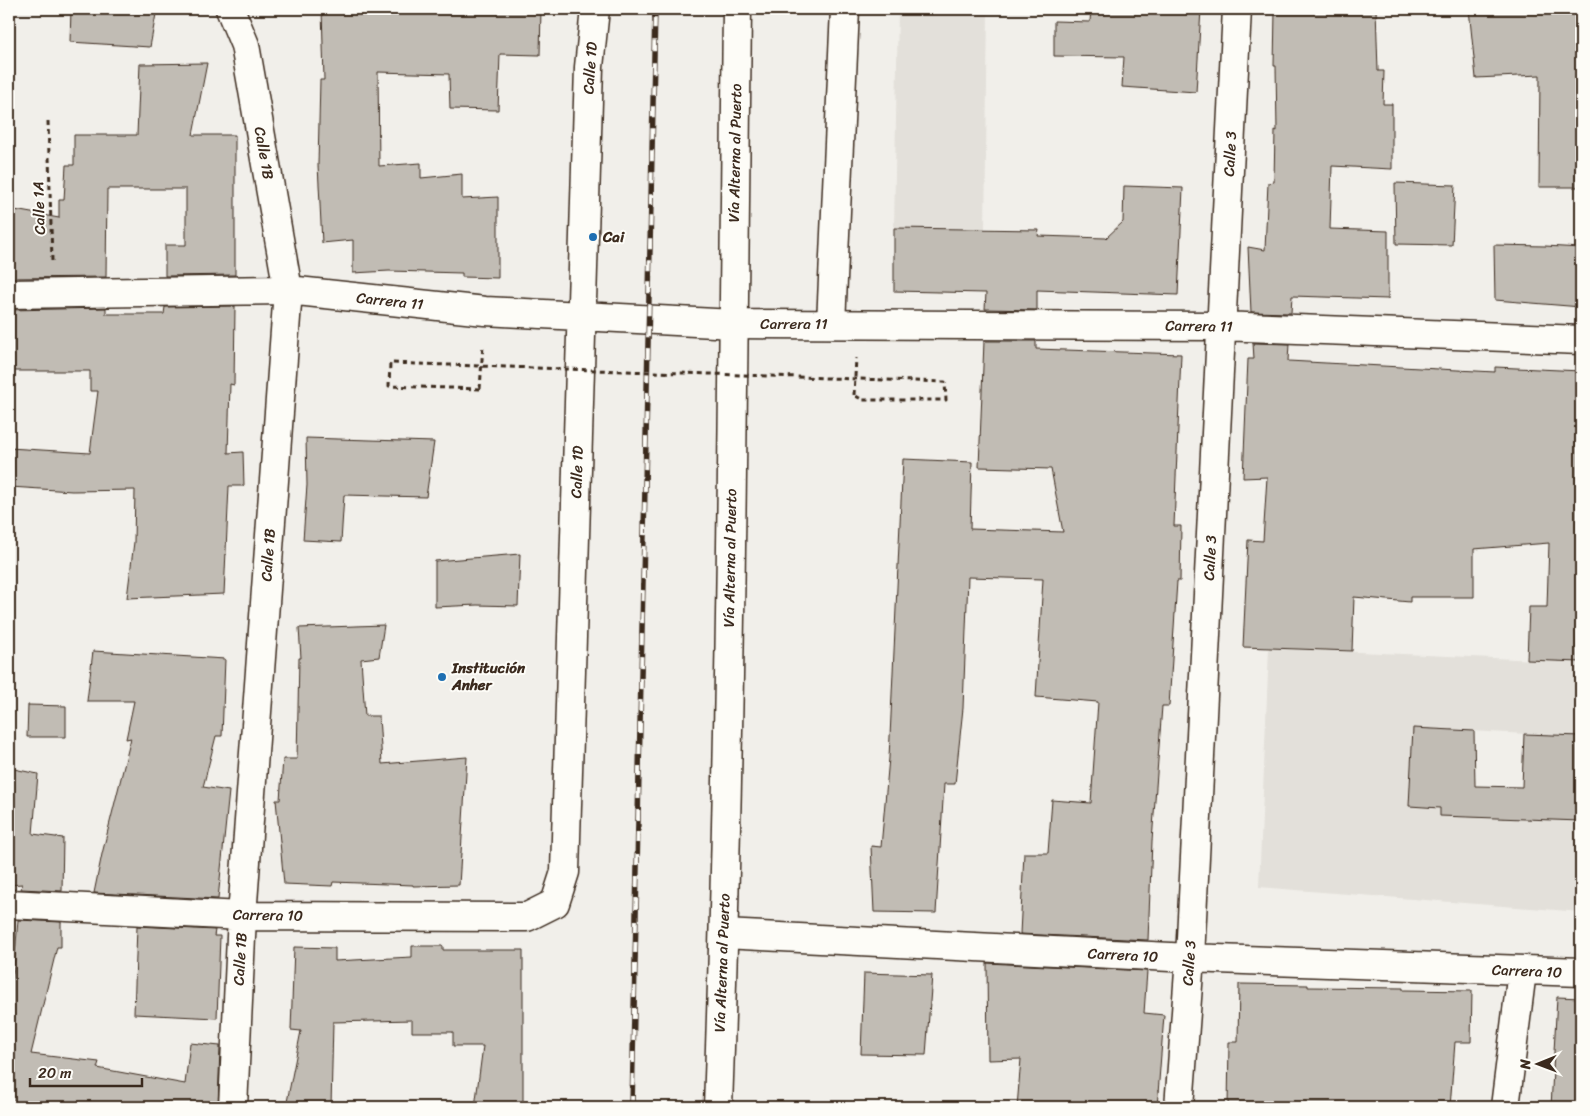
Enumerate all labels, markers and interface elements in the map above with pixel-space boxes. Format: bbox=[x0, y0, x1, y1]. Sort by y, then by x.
street label: Calle 1D bbox=[575, 41, 605, 95]
street label: Vía Alterna al Puerto bbox=[721, 83, 749, 223]
street label: Calle 1B bbox=[247, 125, 281, 182]
street label: Calle 3 bbox=[1216, 131, 1244, 177]
street label: Calle 1A bbox=[25, 181, 53, 235]
place label: Cai bbox=[602, 224, 625, 250]
marker: Cai bbox=[587, 231, 599, 243]
street label: Carrera 11 bbox=[355, 285, 425, 317]
street label: Carrera 11 bbox=[760, 311, 828, 337]
street label: Carrera 11 bbox=[1165, 312, 1233, 340]
street label: Calle 1D bbox=[563, 445, 591, 499]
street label: Vía Alterna al Puerto bbox=[716, 488, 744, 628]
street label: Calle 1B bbox=[253, 527, 283, 582]
street label: Calle 3 bbox=[1196, 535, 1224, 581]
place label: Institución Anher bbox=[451, 655, 526, 698]
marker: Institución Anher bbox=[436, 671, 448, 683]
street label: Vía Alterna al Puerto bbox=[707, 893, 737, 1033]
street label: Carrera 10 bbox=[233, 901, 303, 929]
street label: Calle 1B bbox=[226, 931, 254, 986]
street label: Calle 3 bbox=[1174, 939, 1204, 987]
street label: Carrera 10 bbox=[1087, 940, 1159, 970]
street label: Carrera 10 bbox=[1491, 957, 1563, 985]
north arrow bbox=[1512, 1038, 1562, 1088]
scale bar bbox=[30, 1056, 142, 1088]
text: N bbox=[1513, 1059, 1538, 1070]
text: 20 m bbox=[38, 1060, 72, 1086]

